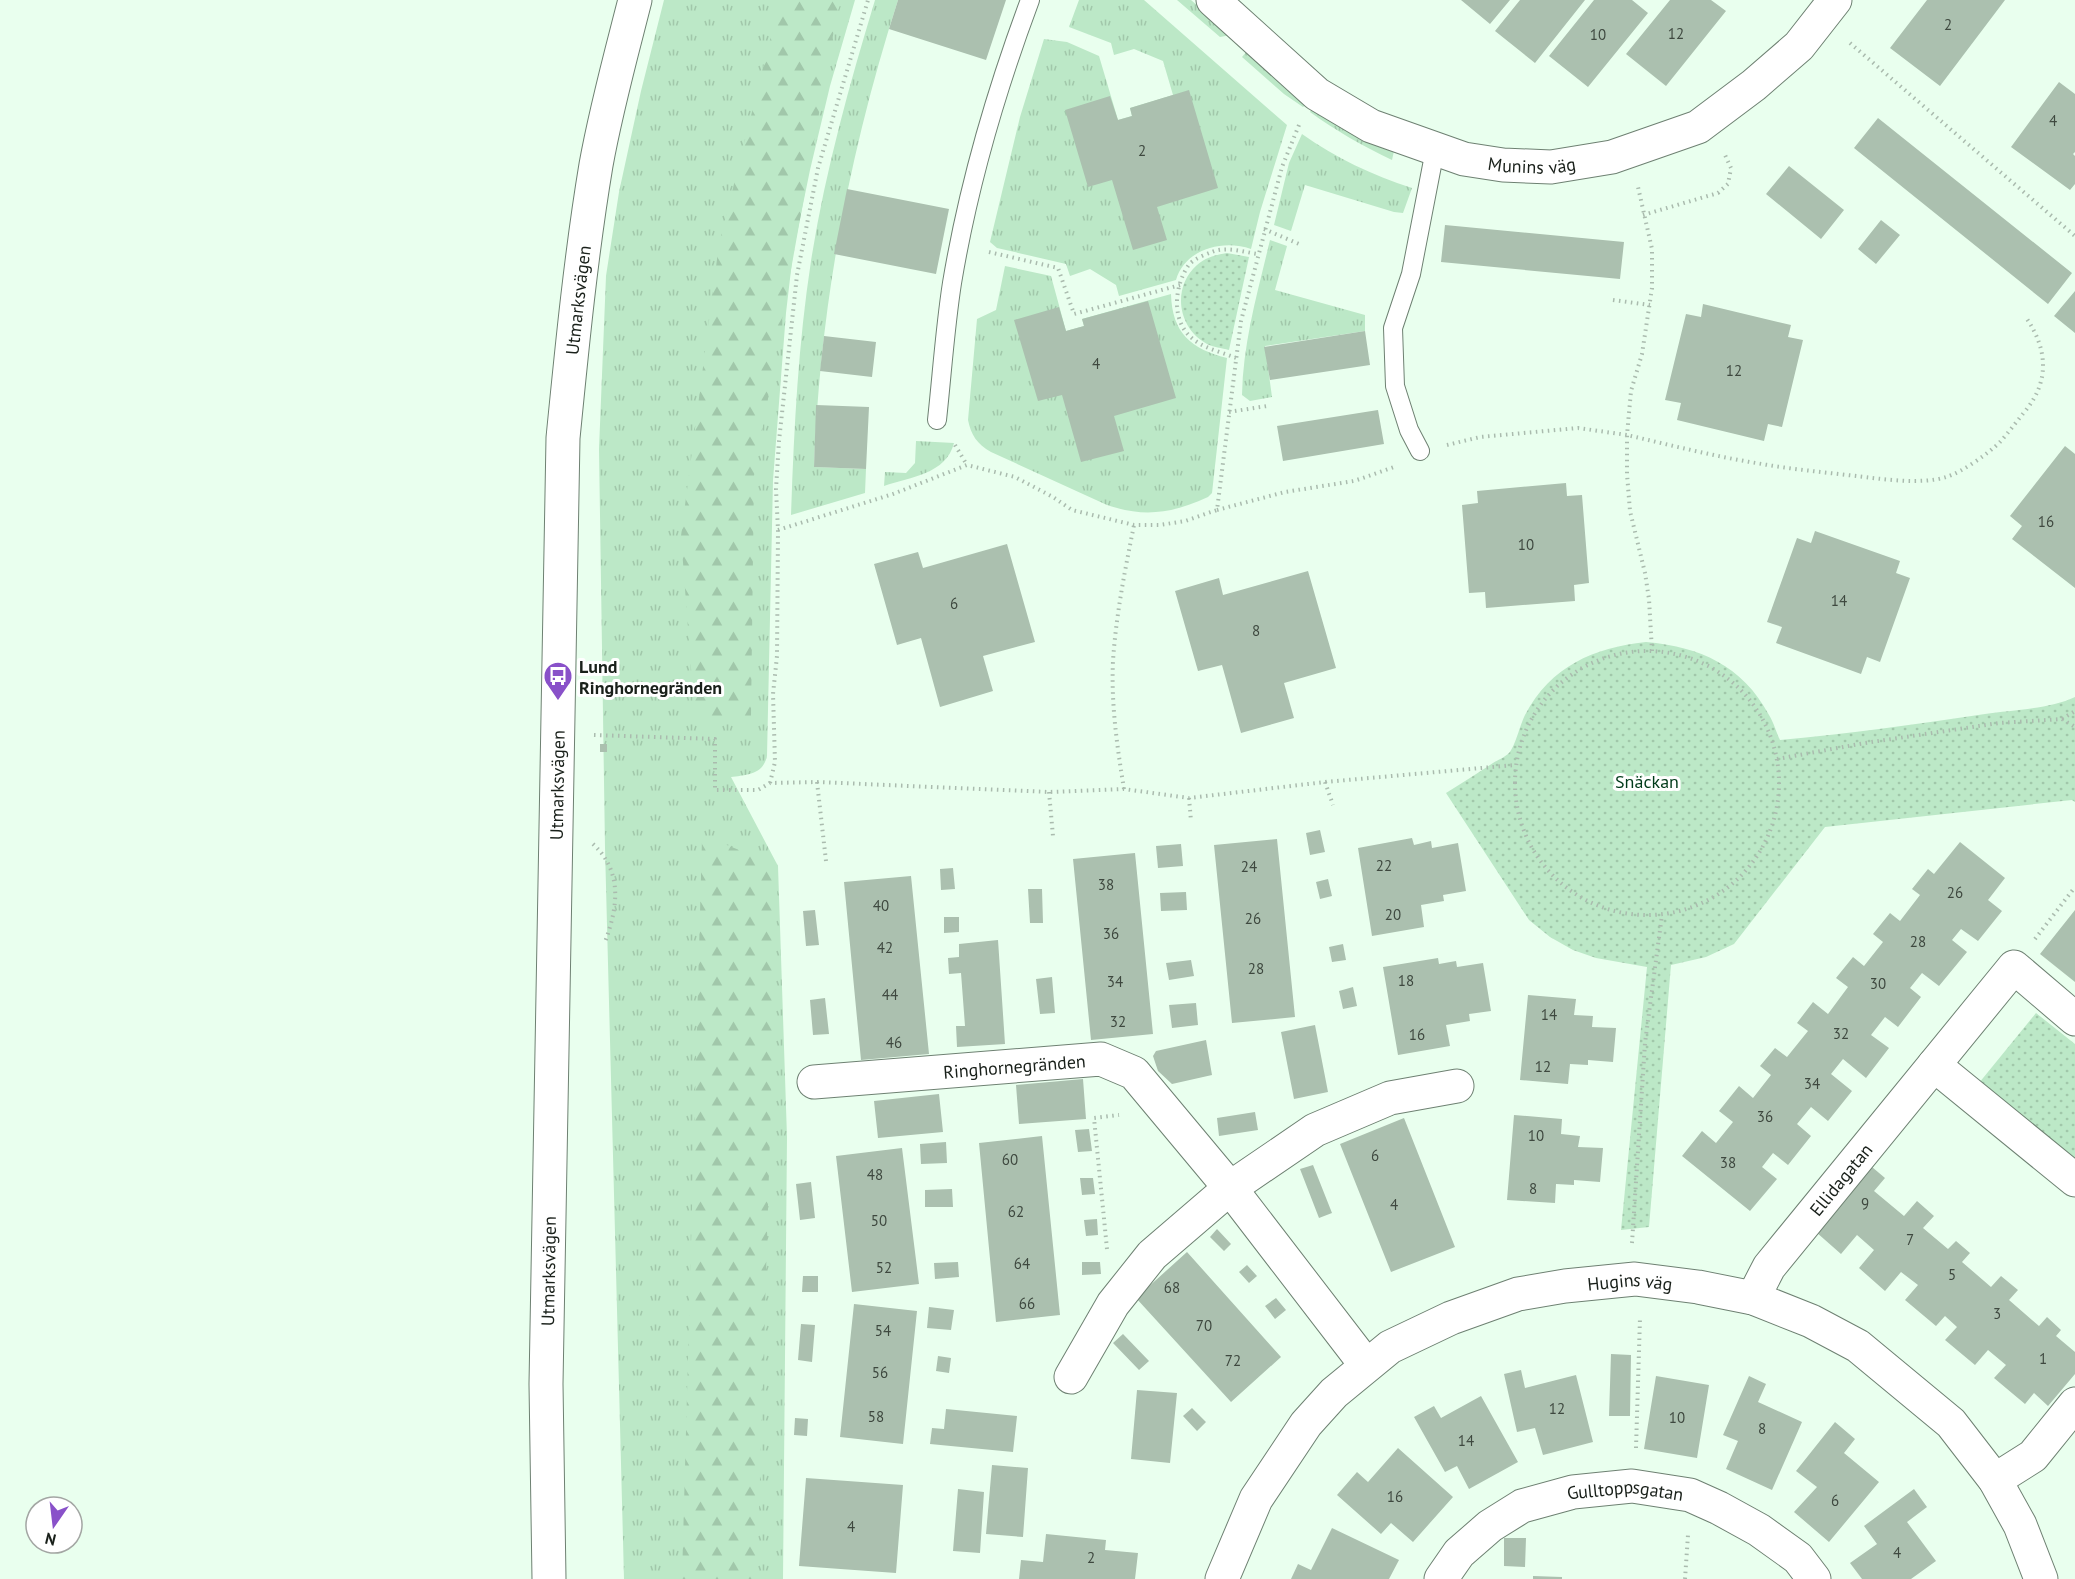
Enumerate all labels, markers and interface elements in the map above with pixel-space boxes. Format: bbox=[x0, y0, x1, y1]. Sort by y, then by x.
house number: 2 bbox=[1944, 15, 1952, 34]
house number: 12 bbox=[1668, 24, 1684, 43]
house number: 10 bbox=[1590, 25, 1606, 44]
house number: 4 bbox=[2049, 111, 2057, 130]
house number: 2 bbox=[1138, 141, 1146, 160]
street label: Munins väg bbox=[1486, 151, 1577, 179]
street label: Utmarksvägen bbox=[560, 244, 596, 356]
house number: 4 bbox=[1092, 354, 1100, 373]
house number: 12 bbox=[1726, 361, 1742, 380]
house number: 16 bbox=[2038, 512, 2054, 531]
house number: 10 bbox=[1518, 535, 1534, 554]
house number: 14 bbox=[1831, 591, 1847, 610]
house number: 6 bbox=[950, 594, 958, 613]
house number: 8 bbox=[1252, 621, 1260, 640]
place label: Lund Ringhornegränden bbox=[579, 655, 722, 699]
bus stop icon: Lund Ringhornegränden bbox=[542, 660, 574, 702]
street label: Utmarksvägen bbox=[544, 730, 569, 840]
park label: Snäckan bbox=[1615, 770, 1679, 793]
house number: 22 bbox=[1376, 856, 1392, 875]
house number: 24 bbox=[1241, 857, 1257, 876]
house number: 38 bbox=[1098, 875, 1114, 894]
house number: 26 bbox=[1947, 883, 1963, 902]
house number: 40 bbox=[873, 896, 889, 915]
house number: 20 bbox=[1385, 905, 1401, 924]
house number: 26 bbox=[1245, 909, 1261, 928]
house number: 36 bbox=[1103, 924, 1119, 943]
house number: 28 bbox=[1910, 932, 1926, 951]
house number: 42 bbox=[877, 938, 893, 957]
house number: 28 bbox=[1248, 959, 1264, 978]
house number: 18 bbox=[1398, 971, 1414, 990]
house number: 34 bbox=[1107, 972, 1123, 991]
house number: 30 bbox=[1870, 974, 1886, 993]
house number: 44 bbox=[882, 985, 898, 1004]
house number: 14 bbox=[1541, 1005, 1557, 1024]
house number: 32 bbox=[1110, 1012, 1126, 1031]
house number: 32 bbox=[1833, 1024, 1849, 1043]
house number: 16 bbox=[1409, 1025, 1425, 1044]
house number: 46 bbox=[886, 1033, 902, 1052]
street label: Ringhornegränden bbox=[942, 1049, 1086, 1083]
house number: 12 bbox=[1535, 1057, 1551, 1076]
house number: 34 bbox=[1804, 1074, 1820, 1093]
house number: 36 bbox=[1757, 1107, 1773, 1126]
house number: 10 bbox=[1528, 1126, 1544, 1145]
street label: Ellidagatan bbox=[1804, 1138, 1877, 1220]
house number: 6 bbox=[1371, 1146, 1379, 1165]
house number: 60 bbox=[1002, 1150, 1018, 1169]
house number: 38 bbox=[1720, 1153, 1736, 1172]
house number: 48 bbox=[867, 1165, 883, 1184]
house number: 8 bbox=[1529, 1179, 1537, 1198]
house number: 9 bbox=[1861, 1194, 1869, 1213]
house number: 4 bbox=[1390, 1195, 1398, 1214]
house number: 62 bbox=[1008, 1202, 1024, 1221]
house number: 50 bbox=[871, 1211, 887, 1230]
street label: Utmarksvägen bbox=[536, 1216, 561, 1326]
house number: 7 bbox=[1906, 1230, 1914, 1249]
house number: 64 bbox=[1014, 1254, 1030, 1273]
house number: 52 bbox=[876, 1258, 892, 1277]
house number: 5 bbox=[1948, 1265, 1956, 1284]
street label: Hugins väg bbox=[1586, 1267, 1674, 1295]
house number: 68 bbox=[1164, 1278, 1180, 1297]
house number: 66 bbox=[1019, 1294, 1035, 1313]
house number: 3 bbox=[1993, 1304, 2001, 1323]
house number: 70 bbox=[1196, 1316, 1212, 1335]
house number: 54 bbox=[875, 1321, 891, 1340]
house number: 1 bbox=[2039, 1349, 2047, 1368]
house number: 72 bbox=[1225, 1351, 1241, 1370]
house number: 56 bbox=[872, 1363, 888, 1382]
house number: 12 bbox=[1549, 1399, 1565, 1418]
house number: 58 bbox=[868, 1407, 884, 1426]
house number: 10 bbox=[1669, 1408, 1685, 1427]
house number: 8 bbox=[1758, 1419, 1766, 1438]
house number: 14 bbox=[1458, 1431, 1474, 1450]
street label: Gulltoppsgatan bbox=[1564, 1474, 1685, 1505]
house number: 16 bbox=[1387, 1487, 1403, 1506]
house number: 6 bbox=[1831, 1491, 1839, 1510]
north arrow bbox=[24, 1495, 84, 1555]
house number: 4 bbox=[847, 1517, 855, 1536]
text: N bbox=[43, 1529, 58, 1551]
house number: 4 bbox=[1893, 1543, 1901, 1562]
house number: 2 bbox=[1087, 1548, 1095, 1567]

